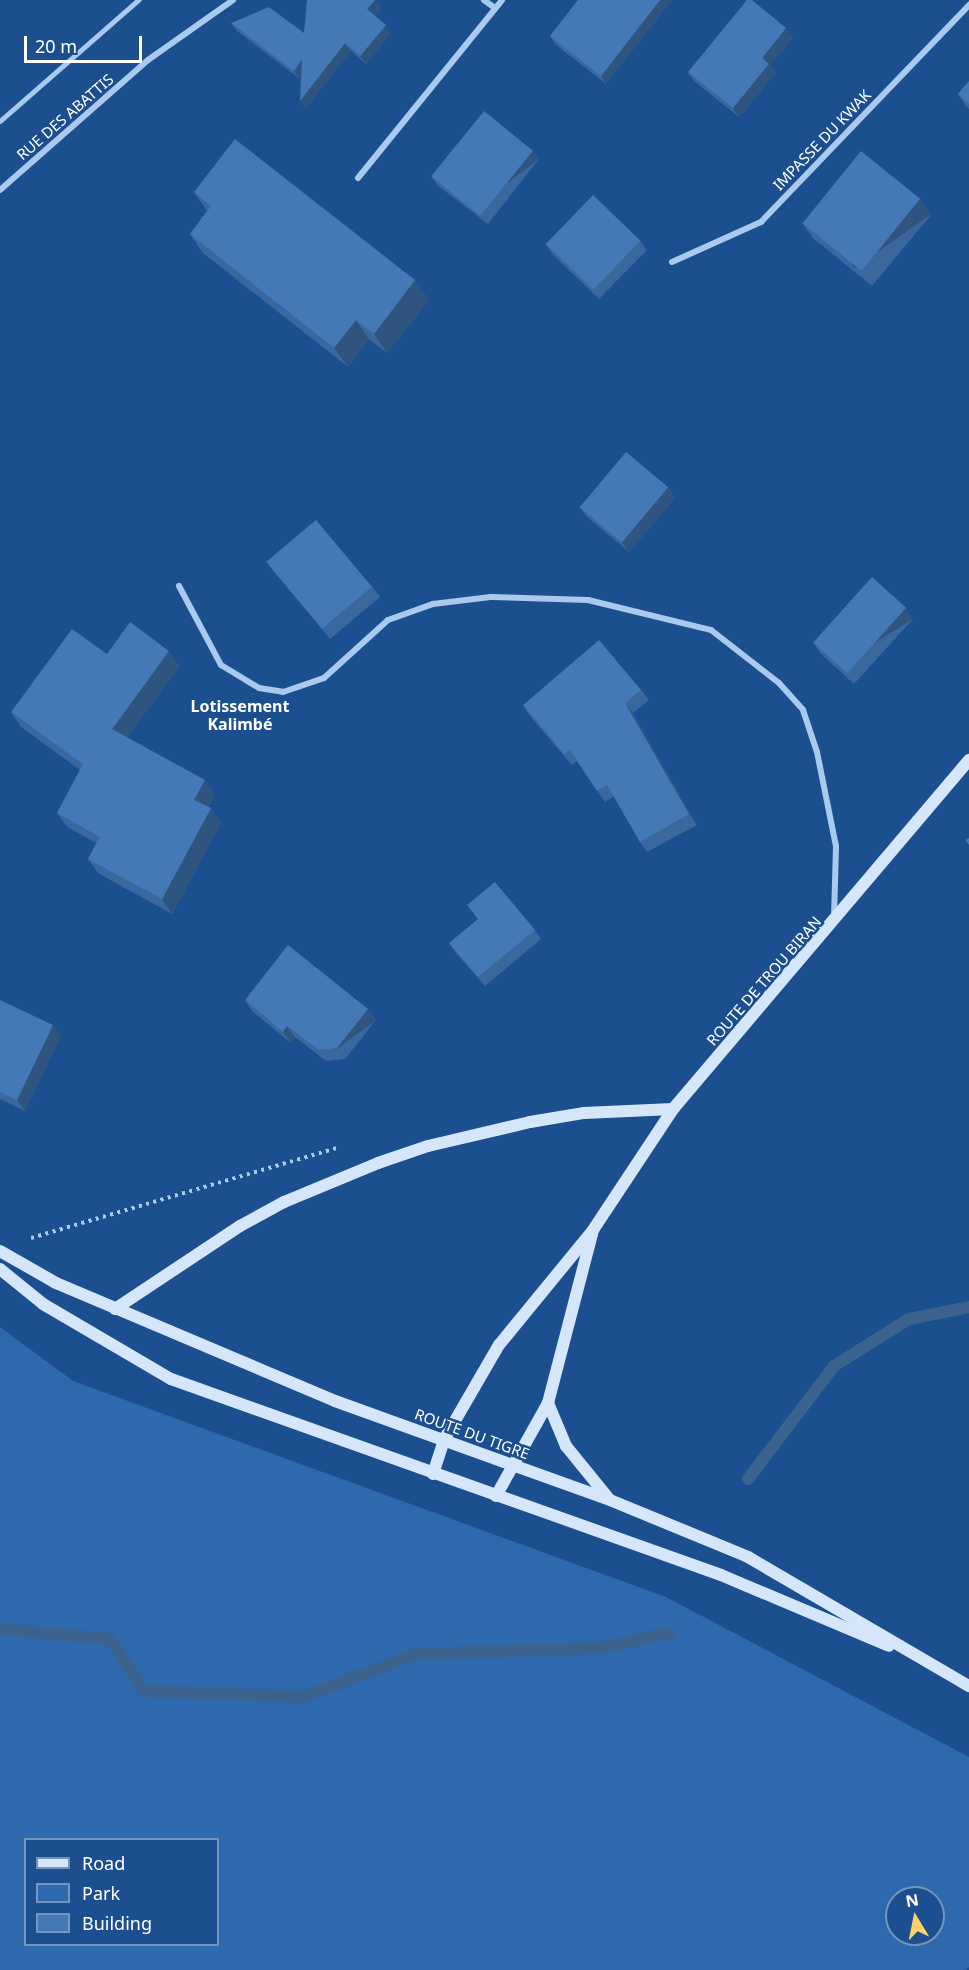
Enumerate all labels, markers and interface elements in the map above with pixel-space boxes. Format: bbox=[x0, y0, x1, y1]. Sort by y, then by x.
scale bar bbox=[27, 24, 146, 62]
text: 20 m bbox=[35, 34, 77, 58]
street label: RUE DES ABATTIS bbox=[13, 70, 117, 164]
street label: IMPASSE DU KWAK bbox=[769, 86, 875, 194]
district label: Lotissement Kalimbé bbox=[191, 696, 289, 734]
street label: ROUTE DE TROU BIRAN bbox=[703, 913, 825, 1049]
street label: ROUTE DU TIGRE bbox=[412, 1405, 532, 1463]
legend bbox=[24, 1838, 219, 1946]
text: Road bbox=[82, 1851, 125, 1875]
text: Park bbox=[82, 1881, 120, 1905]
north arrow bbox=[885, 1886, 945, 1946]
text: N bbox=[904, 1888, 921, 1912]
text: Building bbox=[82, 1911, 152, 1935]

